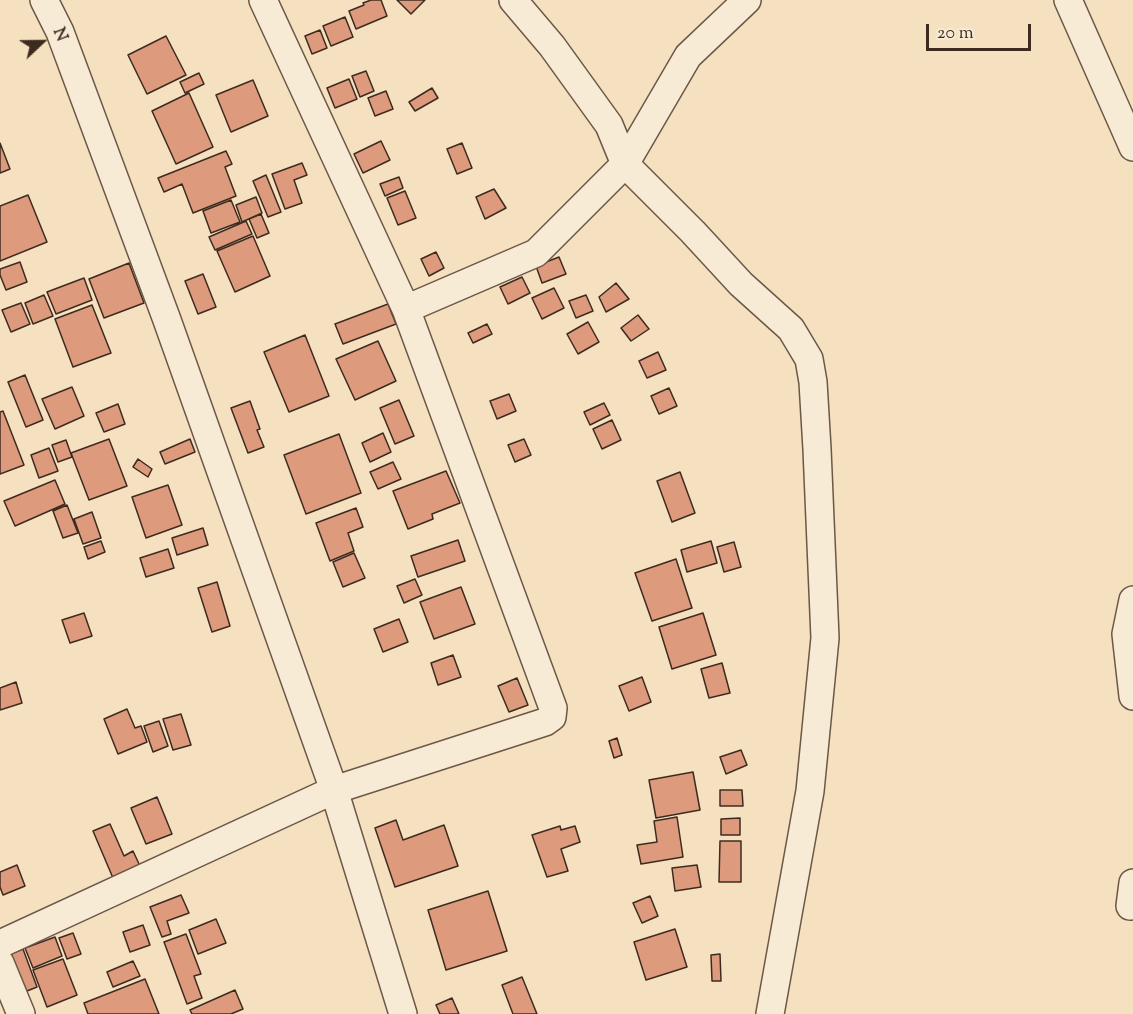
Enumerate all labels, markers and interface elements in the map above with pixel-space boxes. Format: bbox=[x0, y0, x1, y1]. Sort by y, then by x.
north arrow bbox=[12, 12, 72, 72]
scale bar bbox=[929, 12, 1034, 50]
text: 20 m bbox=[937, 21, 974, 47]
text: N bbox=[46, 25, 72, 45]

